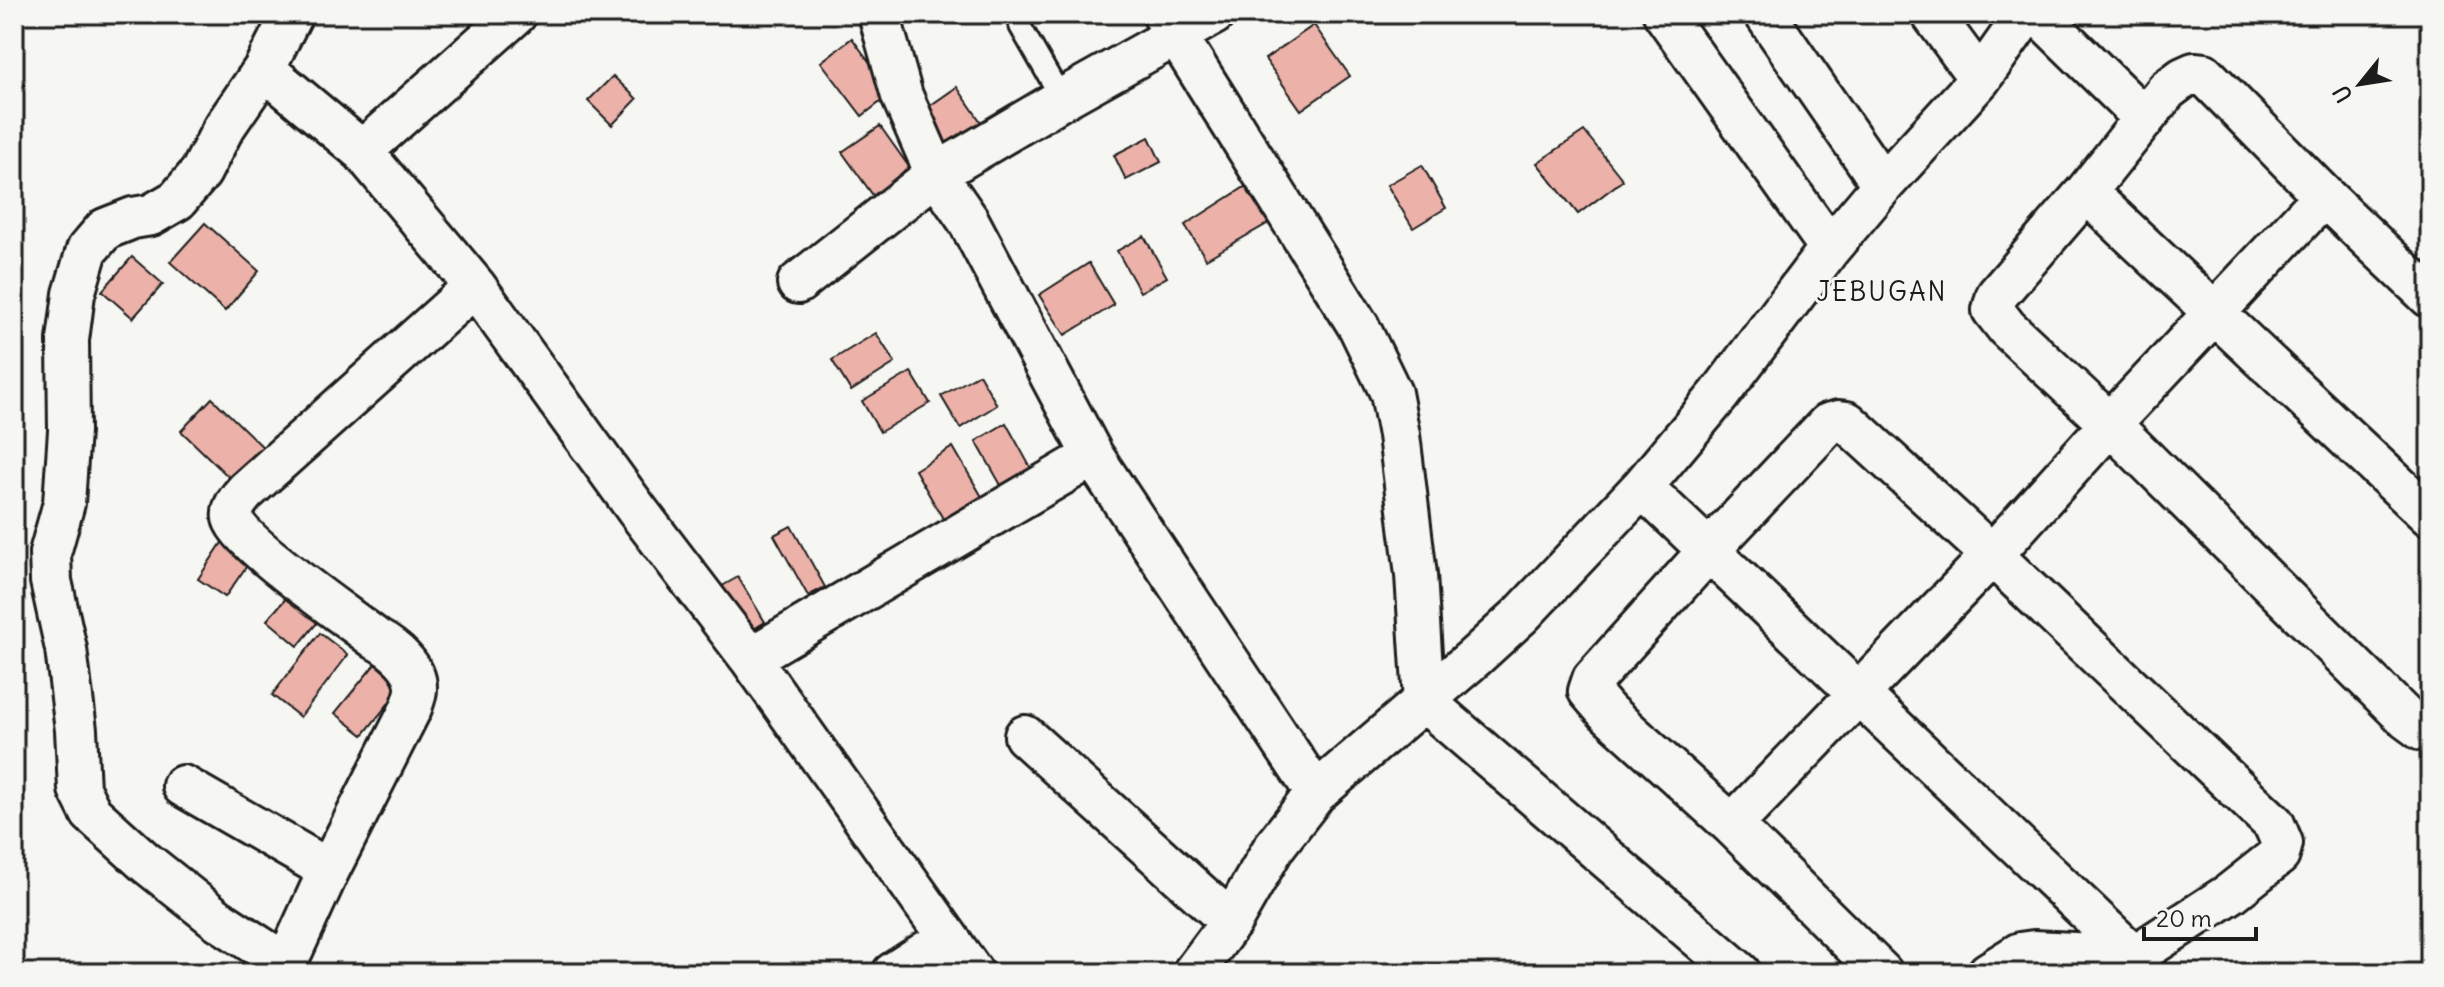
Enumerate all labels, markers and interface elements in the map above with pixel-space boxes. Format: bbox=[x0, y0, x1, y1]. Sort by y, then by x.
north arrow bbox=[2320, 44, 2400, 124]
text: U bbox=[2327, 80, 2359, 108]
district label: JEBUGAN bbox=[1816, 275, 1948, 308]
scale bar bbox=[2144, 891, 2256, 941]
text: 20 m bbox=[2156, 903, 2212, 933]

